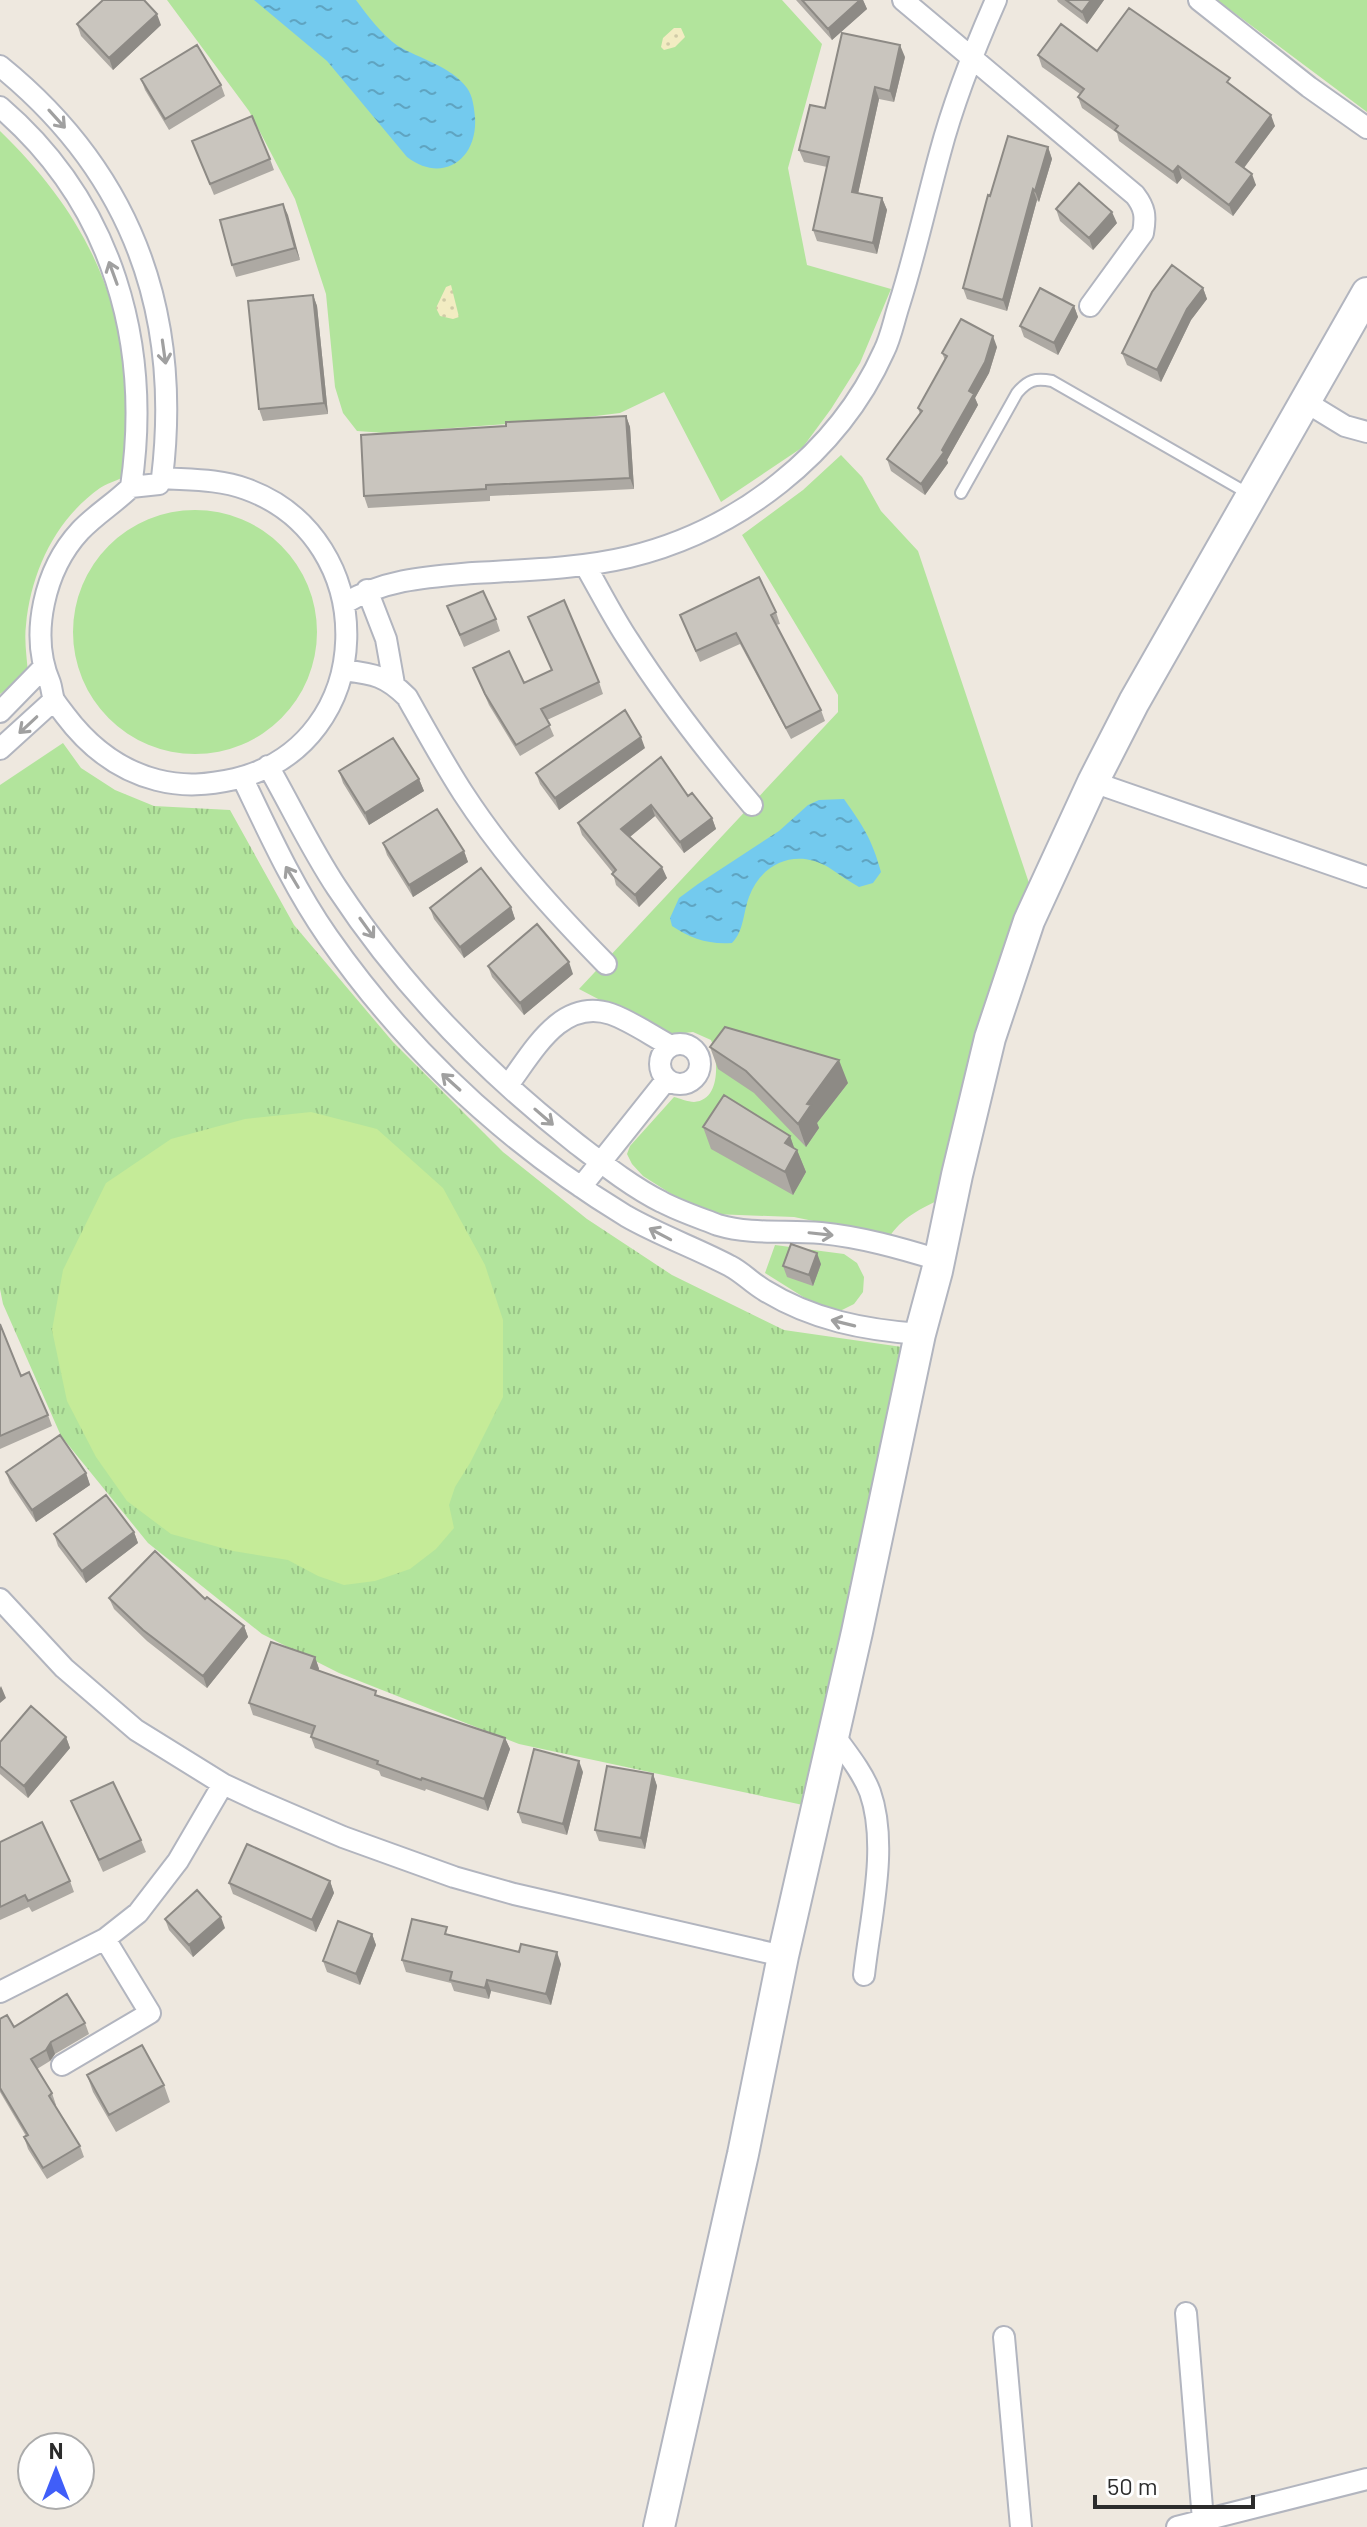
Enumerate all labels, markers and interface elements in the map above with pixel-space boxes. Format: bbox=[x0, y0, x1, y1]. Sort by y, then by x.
one-way arrow bbox=[47, 109, 65, 129]
one-way arrow bbox=[105, 261, 120, 286]
one-way arrow bbox=[157, 338, 172, 364]
one-way arrow bbox=[18, 716, 38, 734]
one-way arrow bbox=[284, 866, 300, 889]
one-way arrow bbox=[358, 917, 375, 939]
one-way arrow bbox=[441, 1073, 461, 1091]
one-way arrow bbox=[533, 1108, 554, 1126]
one-way arrow bbox=[649, 1226, 673, 1241]
one-way arrow bbox=[807, 1227, 834, 1242]
one-way arrow bbox=[830, 1315, 856, 1330]
north arrow bbox=[16, 2431, 96, 2511]
text: N bbox=[49, 2437, 63, 2463]
scale bar bbox=[1095, 2459, 1253, 2509]
text: 50 m bbox=[1107, 2471, 1158, 2500]

